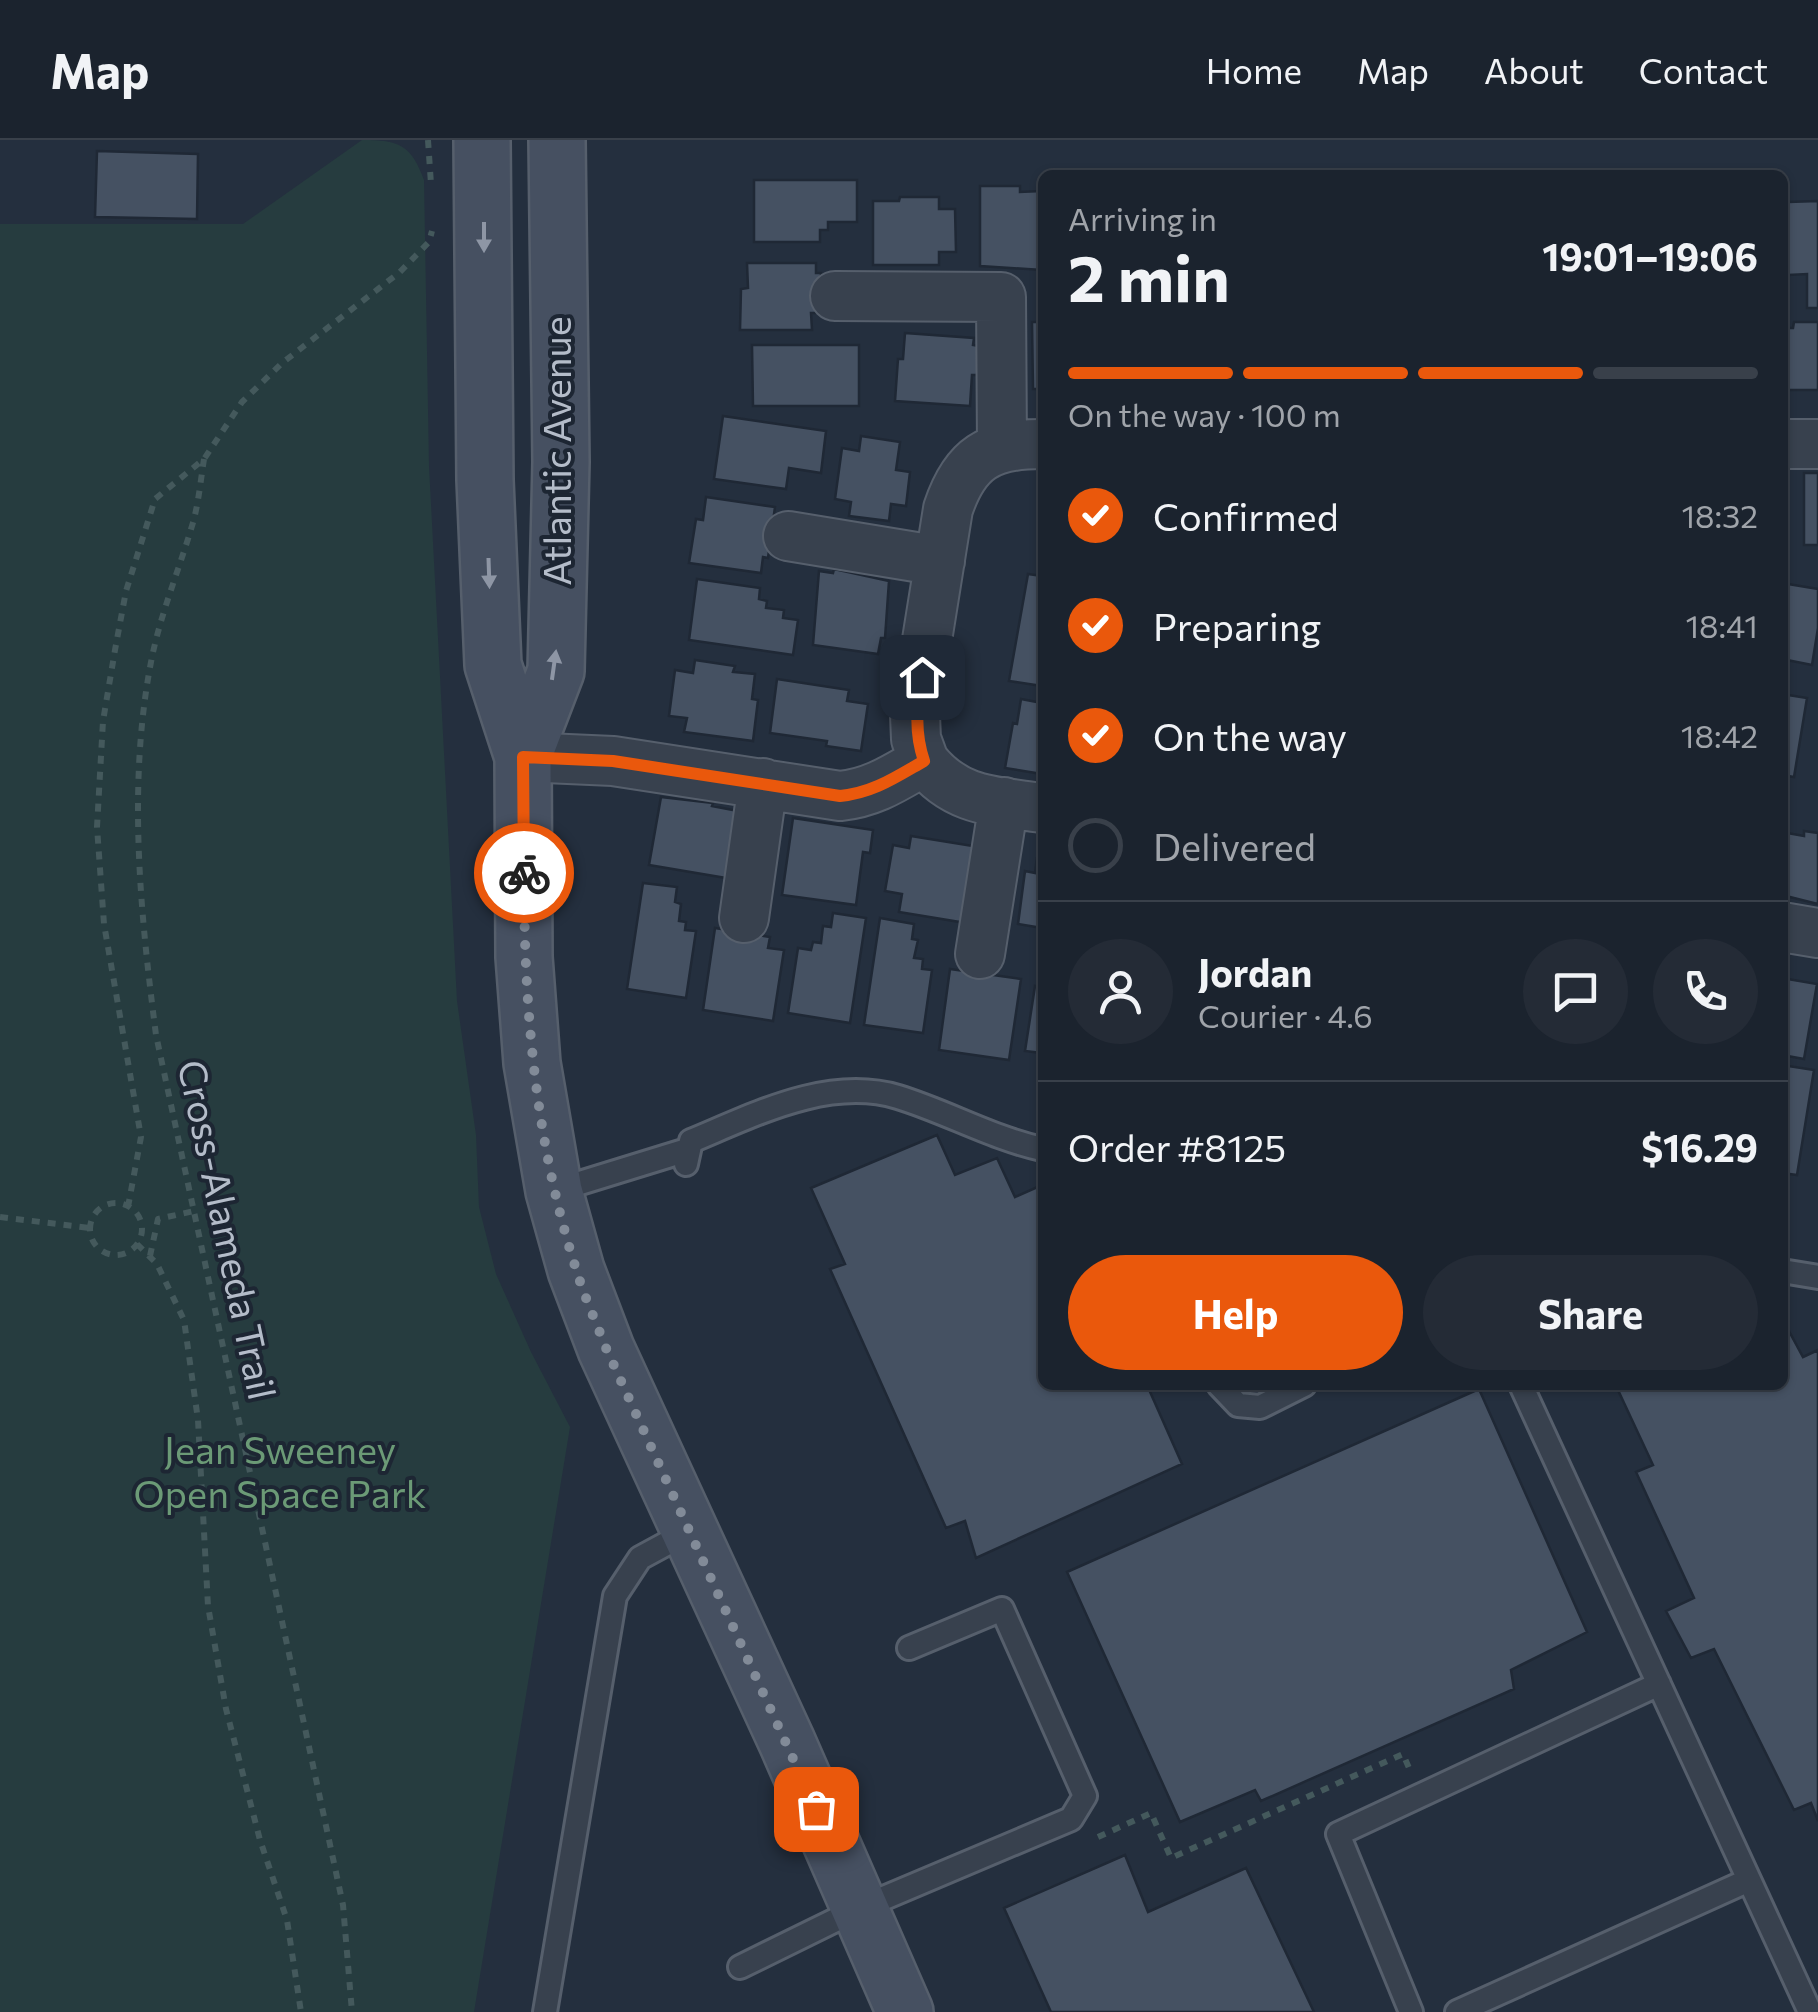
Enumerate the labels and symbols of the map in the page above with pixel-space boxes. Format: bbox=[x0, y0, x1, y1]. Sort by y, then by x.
one-way arrow bbox=[476, 222, 492, 254]
street label: Atlantic Avenue bbox=[532, 316, 579, 586]
one-way arrow bbox=[481, 557, 497, 589]
pin bbox=[880, 635, 965, 720]
one-way arrow bbox=[547, 649, 563, 680]
courier bbox=[474, 823, 574, 923]
street label: Cross-Alameda Trail bbox=[169, 1055, 287, 1404]
park label: Jean Sweeney Open Space Park bbox=[134, 1425, 426, 1516]
pin bbox=[774, 1767, 859, 1852]

